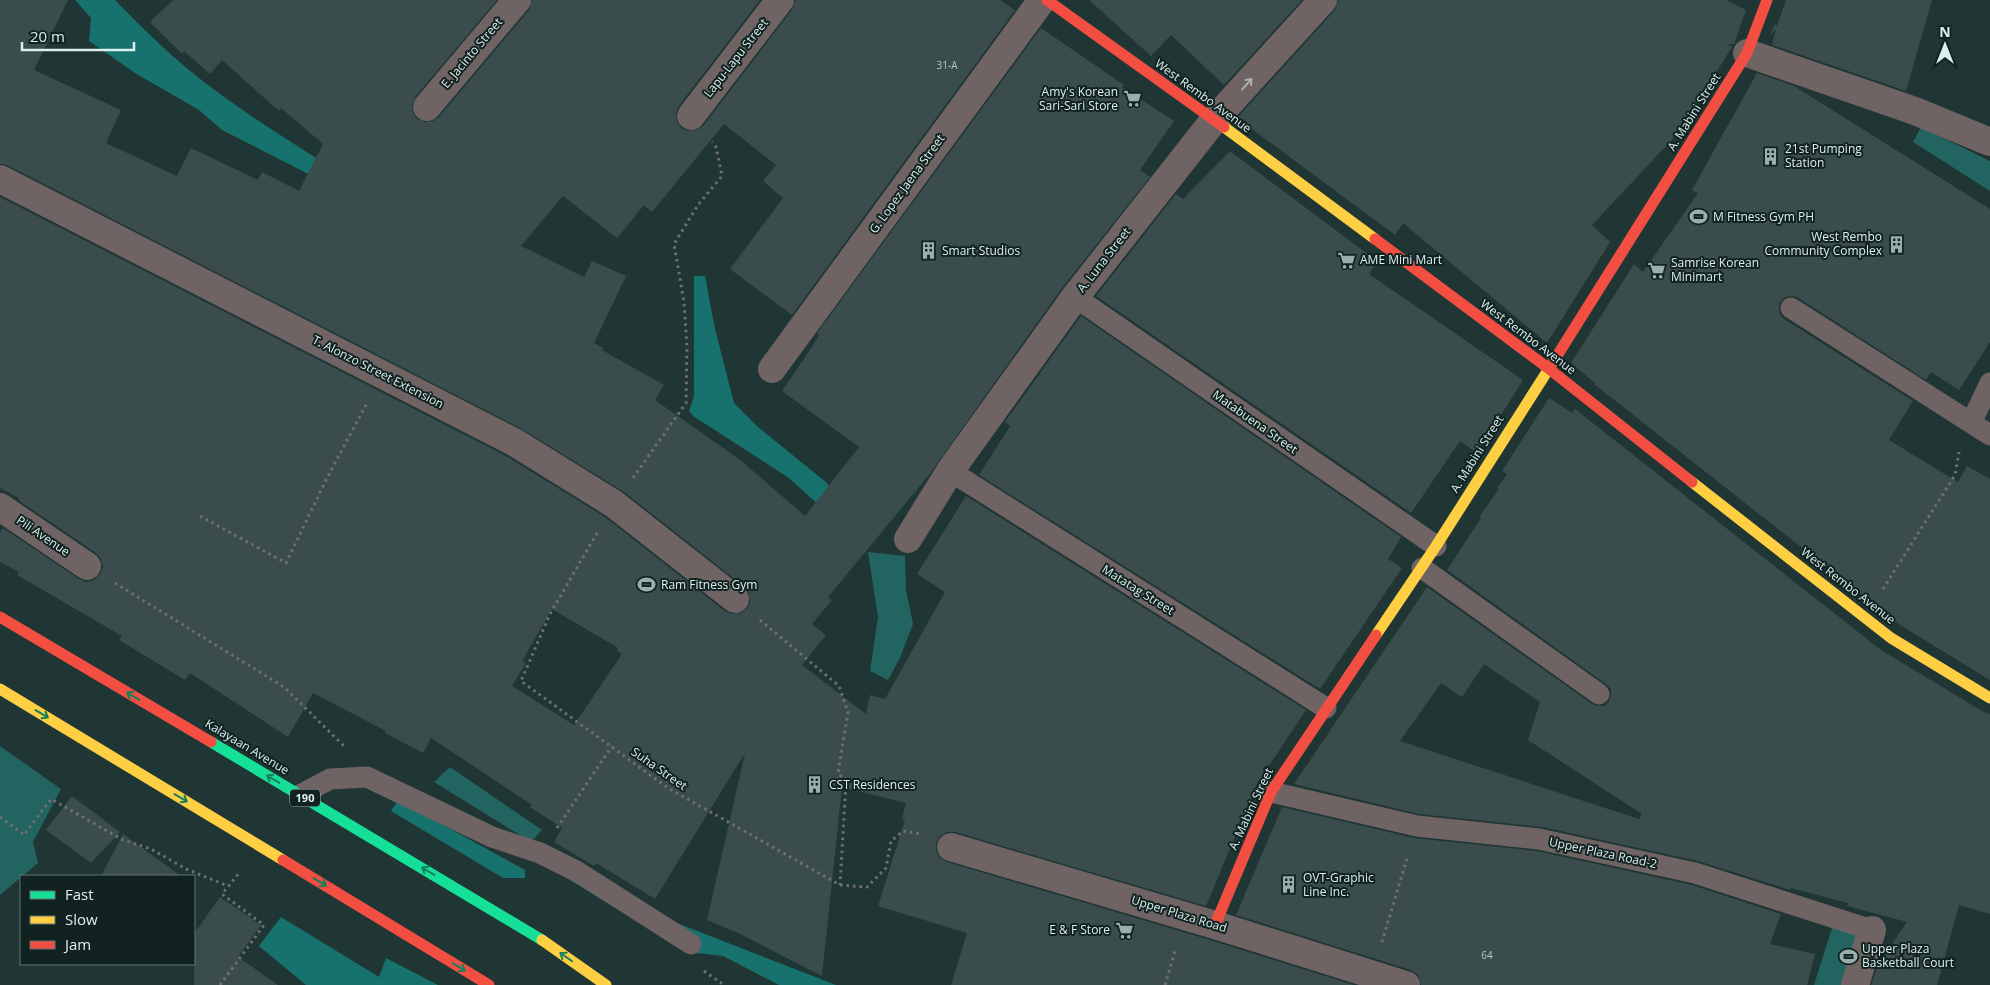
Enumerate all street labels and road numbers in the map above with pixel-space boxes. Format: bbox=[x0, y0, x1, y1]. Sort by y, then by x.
street label: E. Jacinto Street bbox=[437, 14, 506, 92]
street label: Lapu-Lapu Street bbox=[699, 15, 772, 101]
street label: West Rembo Avenue bbox=[1152, 55, 1255, 137]
street label: A. Mabini Street bbox=[1663, 70, 1724, 154]
street label: G. Lopez Jaena Street bbox=[865, 131, 948, 237]
street label: A. Luna Street bbox=[1073, 224, 1134, 296]
street label: West Rembo Avenue bbox=[1477, 295, 1580, 378]
street label: T. Alonzo Street Extension bbox=[310, 331, 447, 412]
street label: Matabuena Street bbox=[1209, 386, 1301, 457]
street label: A. Mabini Street bbox=[1446, 412, 1507, 496]
street label: Pili Avenue bbox=[13, 511, 74, 560]
street label: West Rembo Avenue bbox=[1798, 543, 1899, 628]
street label: Matatag Street bbox=[1099, 561, 1178, 619]
street label: Kalayaan Avenue bbox=[202, 715, 293, 779]
street label: Suha Street bbox=[628, 743, 691, 794]
street label: A. Mabini Street bbox=[1224, 765, 1277, 853]
road number: 190 bbox=[290, 790, 320, 806]
street label: Upper Plaza Road-2 bbox=[1548, 833, 1659, 872]
street label: Upper Plaza Road bbox=[1129, 891, 1229, 936]

